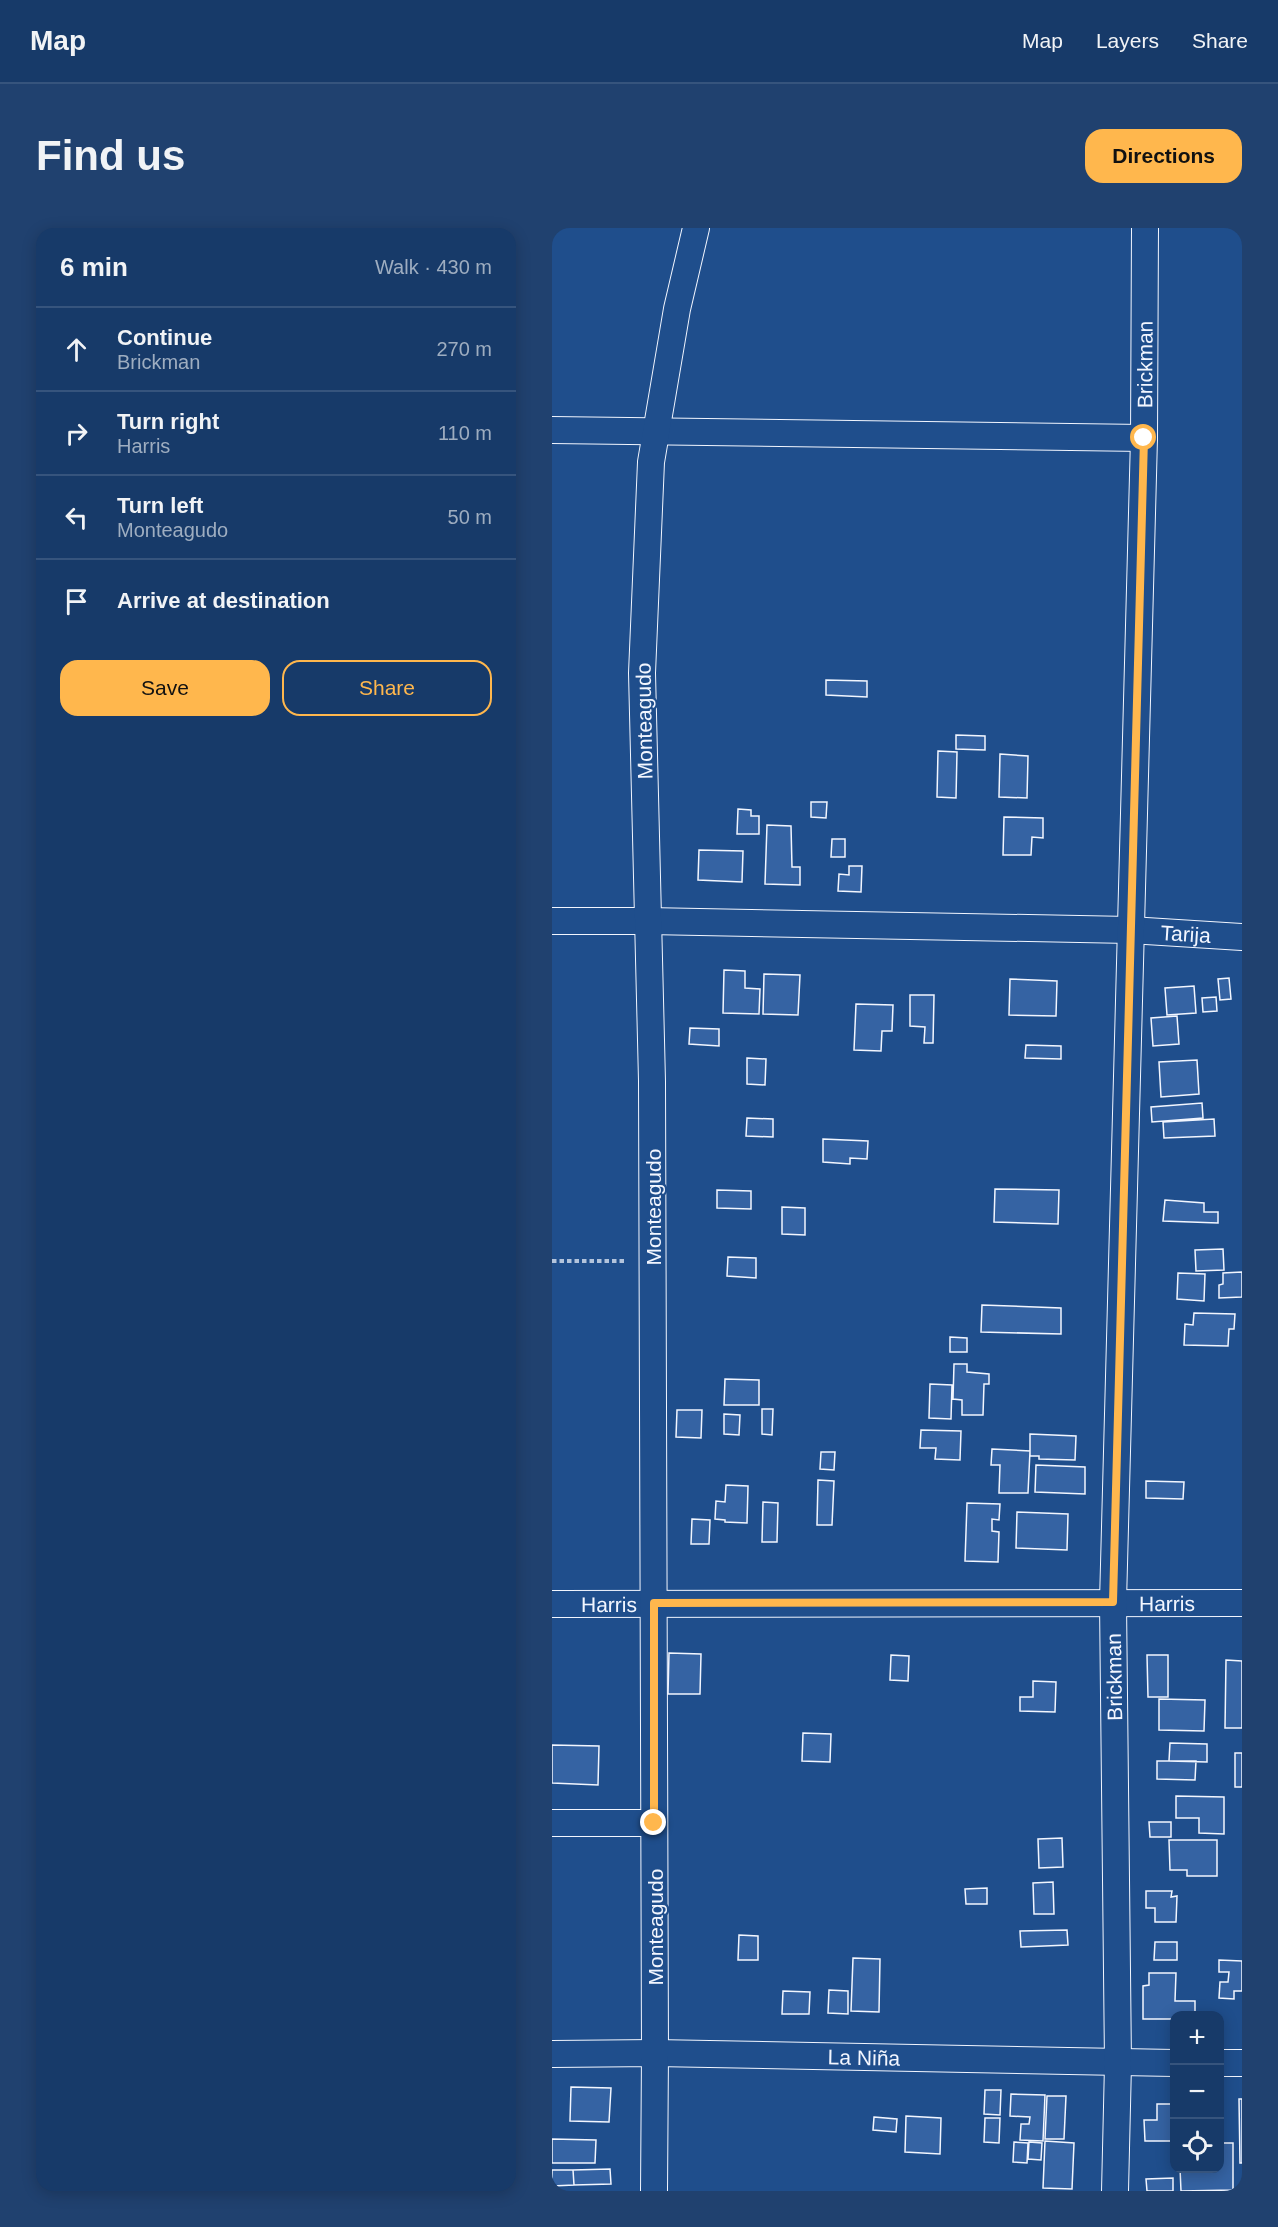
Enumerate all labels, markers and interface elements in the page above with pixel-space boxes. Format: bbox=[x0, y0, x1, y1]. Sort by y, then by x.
text: Map bbox=[30, 25, 86, 56]
text: Map bbox=[1022, 29, 1063, 52]
text: Layers bbox=[1096, 29, 1159, 52]
text: Share bbox=[1192, 29, 1248, 52]
button: Directions bbox=[1085, 129, 1242, 183]
text: Find us bbox=[36, 132, 185, 179]
text: 6 min bbox=[60, 252, 128, 282]
text: Walk · 430 m bbox=[375, 256, 492, 278]
street label: Brickman bbox=[1133, 321, 1156, 408]
text: Continue bbox=[117, 325, 212, 350]
icon: ahead bbox=[60, 333, 93, 366]
text: 270 m bbox=[436, 338, 492, 360]
text: Brickman bbox=[117, 351, 200, 373]
text: Turn right bbox=[117, 409, 219, 434]
icon: right bbox=[60, 417, 93, 450]
text: 110 m bbox=[438, 422, 492, 444]
route start bbox=[1130, 424, 1156, 450]
text: Harris bbox=[117, 435, 170, 457]
text: Turn left bbox=[117, 493, 203, 518]
icon: left bbox=[60, 501, 93, 534]
text: 50 m bbox=[448, 506, 492, 528]
text: Monteagudo bbox=[117, 519, 228, 541]
icon: arrive bbox=[60, 585, 93, 618]
text: Arrive at destination bbox=[117, 588, 330, 613]
button: Save bbox=[60, 660, 270, 716]
button: Share bbox=[282, 660, 492, 716]
street label: Monteagudo bbox=[631, 662, 657, 780]
street label: Tarija bbox=[1160, 920, 1212, 947]
street label: Monteagudo bbox=[642, 1149, 665, 1265]
street label: Harris bbox=[581, 1592, 637, 1615]
street label: Harris bbox=[1139, 1592, 1195, 1615]
street label: Brickman bbox=[1102, 1633, 1126, 1721]
route end bbox=[640, 1809, 666, 1835]
street label: Monteagudo bbox=[644, 1869, 667, 1985]
map controls bbox=[1170, 2011, 1224, 2173]
button: + bbox=[1170, 2011, 1224, 2065]
street label: La Niña bbox=[828, 2045, 901, 2069]
button: − bbox=[1170, 2065, 1224, 2119]
button: locate bbox=[1170, 2119, 1224, 2173]

